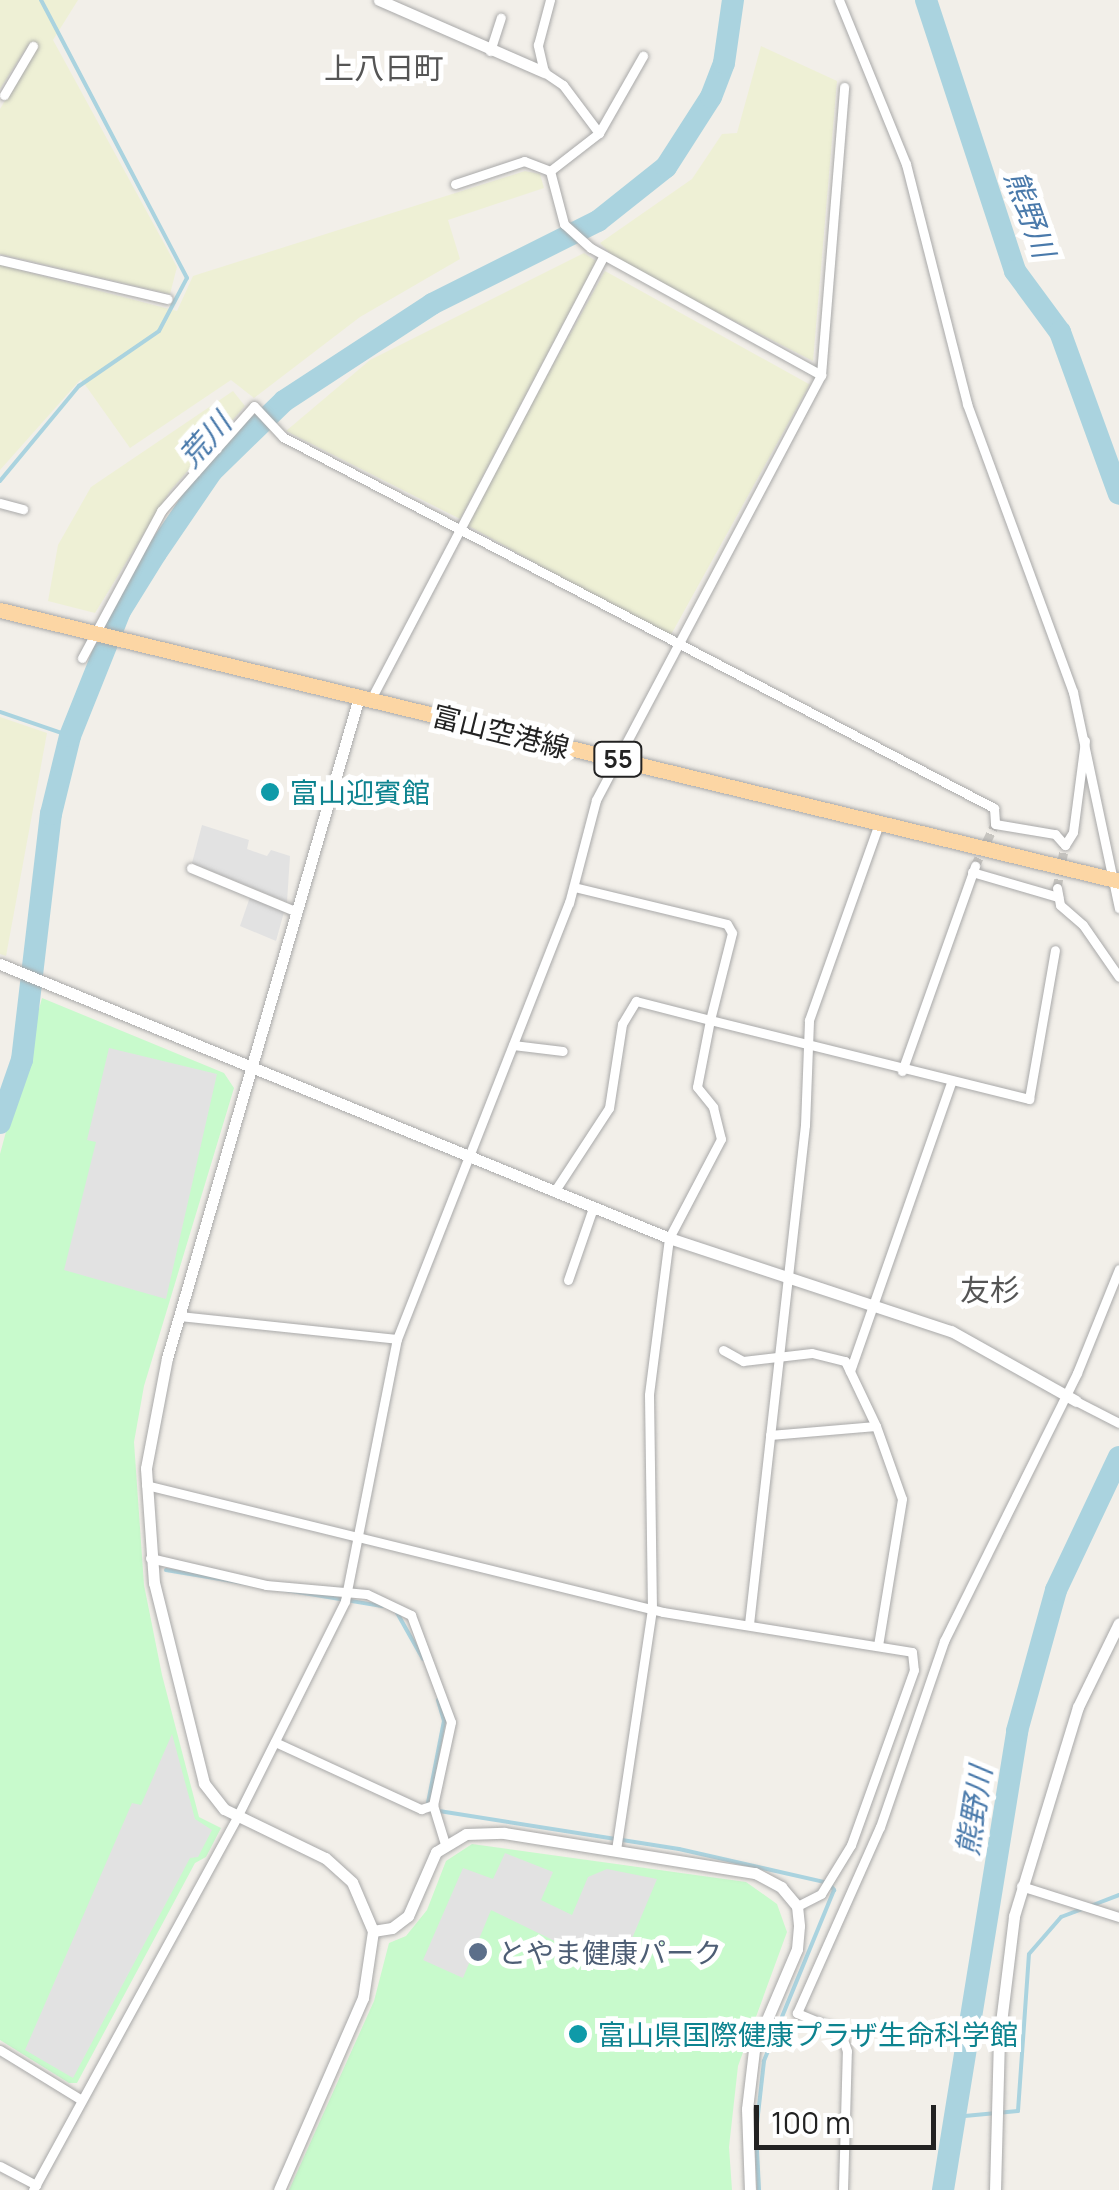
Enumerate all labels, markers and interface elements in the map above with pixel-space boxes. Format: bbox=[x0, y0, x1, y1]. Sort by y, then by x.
district label: 上八日町 bbox=[324, 50, 444, 86]
water label: 熊野川 bbox=[998, 166, 1062, 262]
water label: 荒川 bbox=[172, 406, 238, 474]
street label: 富山空港線 bbox=[429, 698, 573, 764]
road number: 55 bbox=[593, 739, 643, 779]
place label: 富山迎賓館 bbox=[290, 775, 430, 809]
marker: 富山迎賓館 bbox=[259, 781, 281, 803]
district label: 友杉 bbox=[960, 1272, 1020, 1308]
water label: 熊野川 bbox=[949, 1764, 999, 1858]
place label: とやま健康パーク bbox=[498, 1935, 722, 1969]
marker: とやま健康パーク bbox=[467, 1941, 489, 1963]
place label: 富山県国際健康プラザ生命科学館 bbox=[598, 2017, 1018, 2051]
marker: 富山県国際健康プラザ生命科学館 bbox=[567, 2023, 589, 2045]
scale bar bbox=[759, 2085, 942, 2147]
text: 100 m bbox=[771, 2102, 851, 2143]

